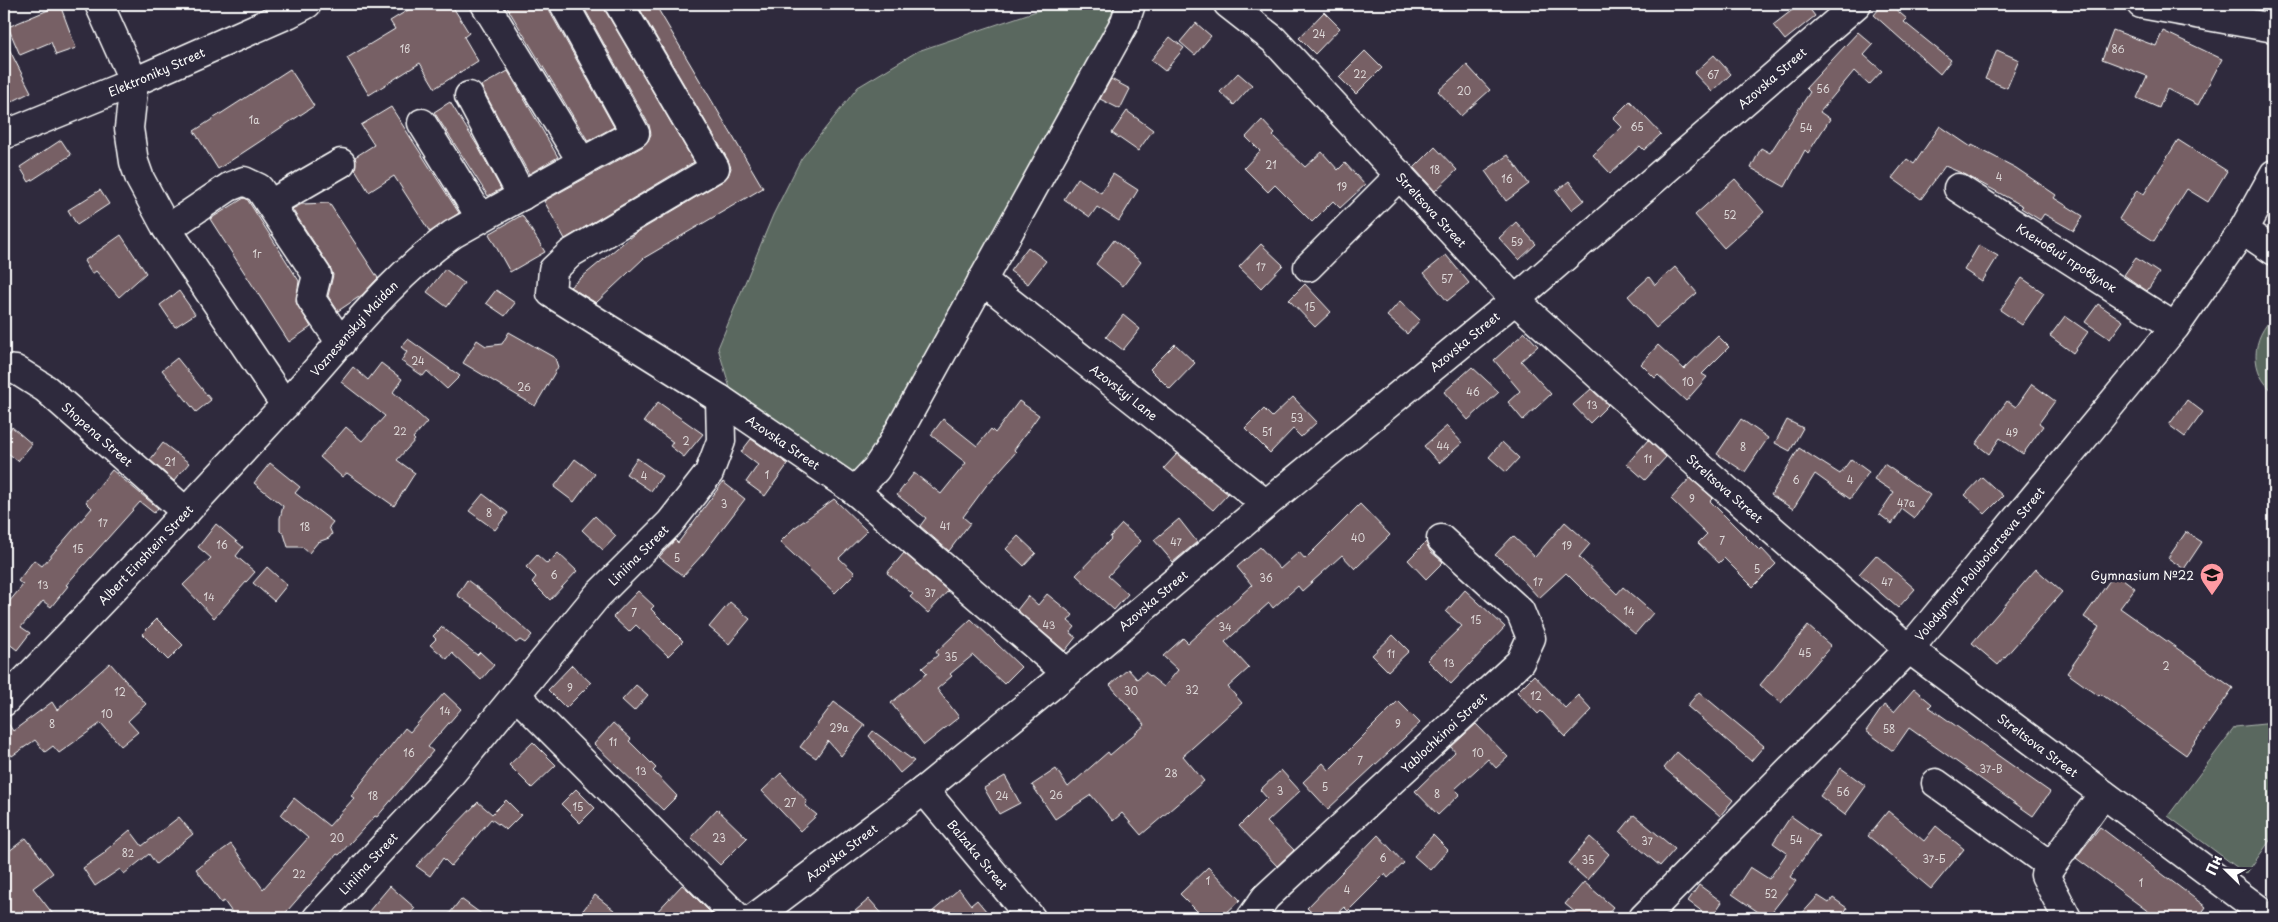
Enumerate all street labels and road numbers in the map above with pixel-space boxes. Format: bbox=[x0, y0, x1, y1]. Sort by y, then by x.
street label: Elektroniky Street bbox=[105, 43, 208, 101]
street label: Azovska Street bbox=[1733, 43, 1810, 113]
street label: Streltsova Street bbox=[1392, 168, 1471, 251]
street label: Кленовий провулок bbox=[2013, 219, 2121, 297]
street label: Voznesenskyi Maidan bbox=[306, 276, 402, 380]
street label: Azovska Street bbox=[1425, 307, 1504, 376]
street label: Azovskyi Lane bbox=[1086, 360, 1162, 425]
street label: Shopena Street bbox=[58, 398, 137, 471]
street label: Azovska Street bbox=[743, 410, 824, 474]
street label: Streltsova Street bbox=[1683, 450, 1767, 527]
street label: Volodymyra Poluboiartseva Street bbox=[1910, 483, 2049, 645]
street label: Albert Einshtein Street bbox=[94, 501, 197, 609]
street label: Liniina Street bbox=[604, 521, 672, 589]
street label: Azovska Street bbox=[1114, 565, 1192, 635]
street label: Yablochkinoi Street bbox=[1397, 688, 1491, 777]
street label: Streltsova Street bbox=[1994, 709, 2082, 781]
street label: Balzaka Street bbox=[943, 816, 1012, 893]
street label: Azovska Street bbox=[801, 819, 881, 885]
street label: Liniina Street bbox=[335, 828, 402, 898]

